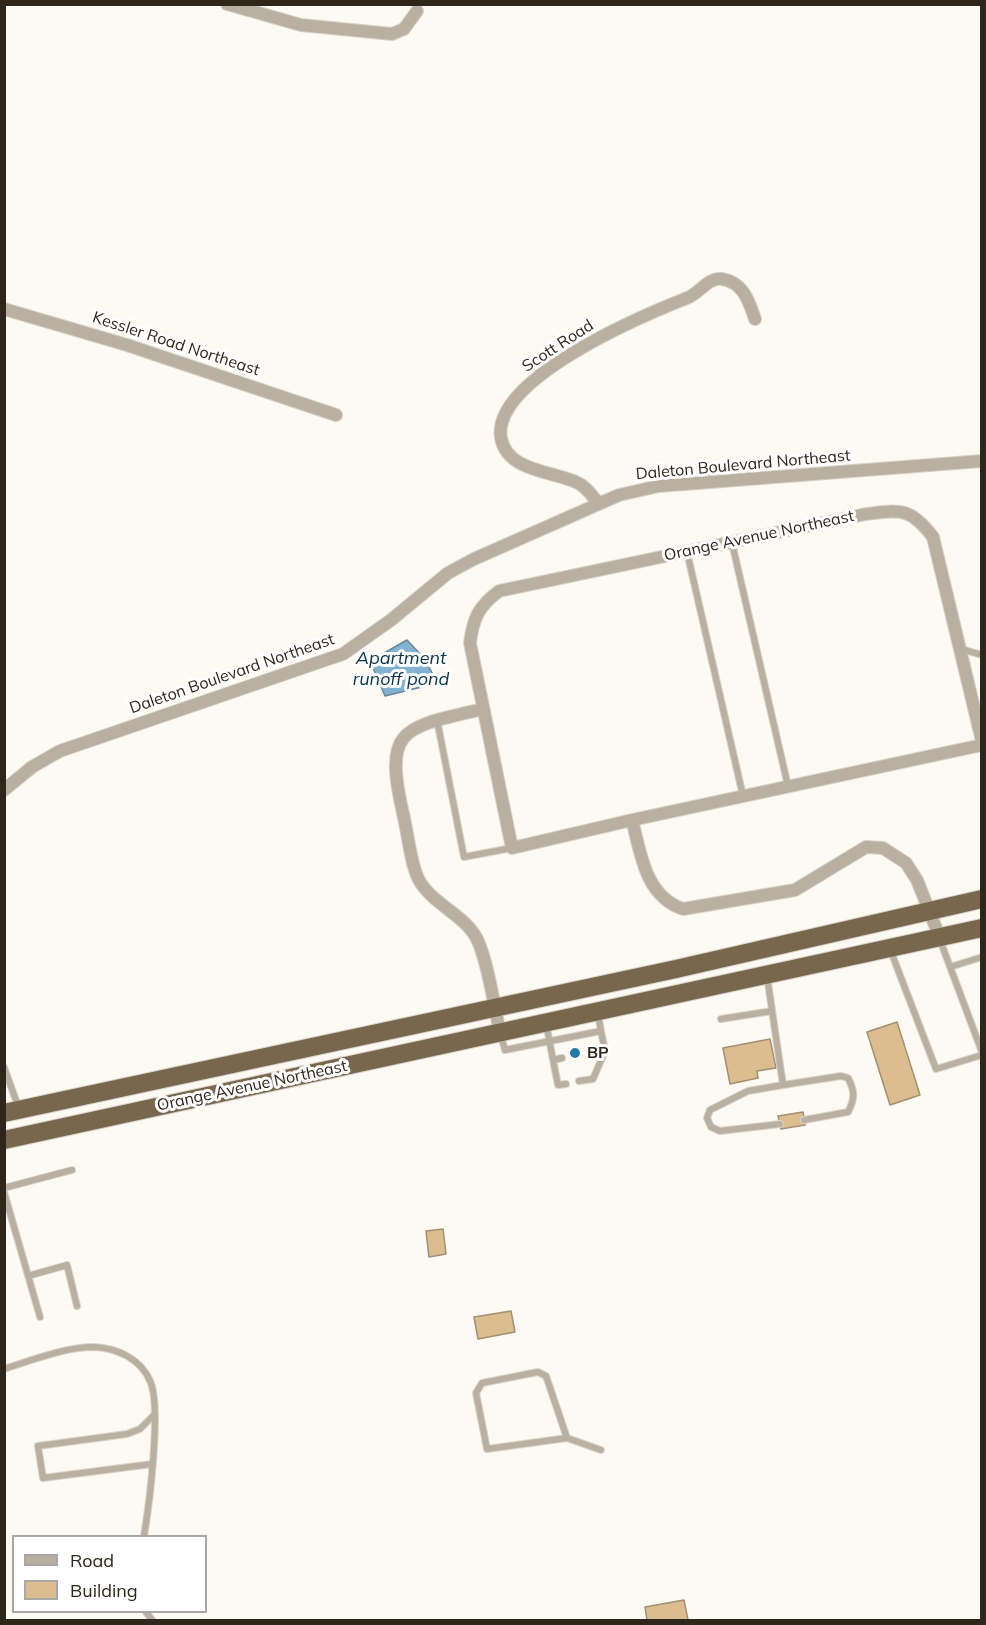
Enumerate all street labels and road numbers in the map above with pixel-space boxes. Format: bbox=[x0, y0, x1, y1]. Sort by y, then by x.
street label: Kessler Road Northeast bbox=[90, 308, 262, 380]
street label: Scott Road bbox=[519, 316, 597, 376]
street label: Daleton Boulevard Northeast bbox=[635, 446, 851, 484]
street label: Orange Avenue Northeast bbox=[662, 506, 856, 566]
street label: Daleton Boulevard Northeast bbox=[127, 630, 337, 718]
street label: Orange Avenue Northeast bbox=[155, 1056, 349, 1116]

